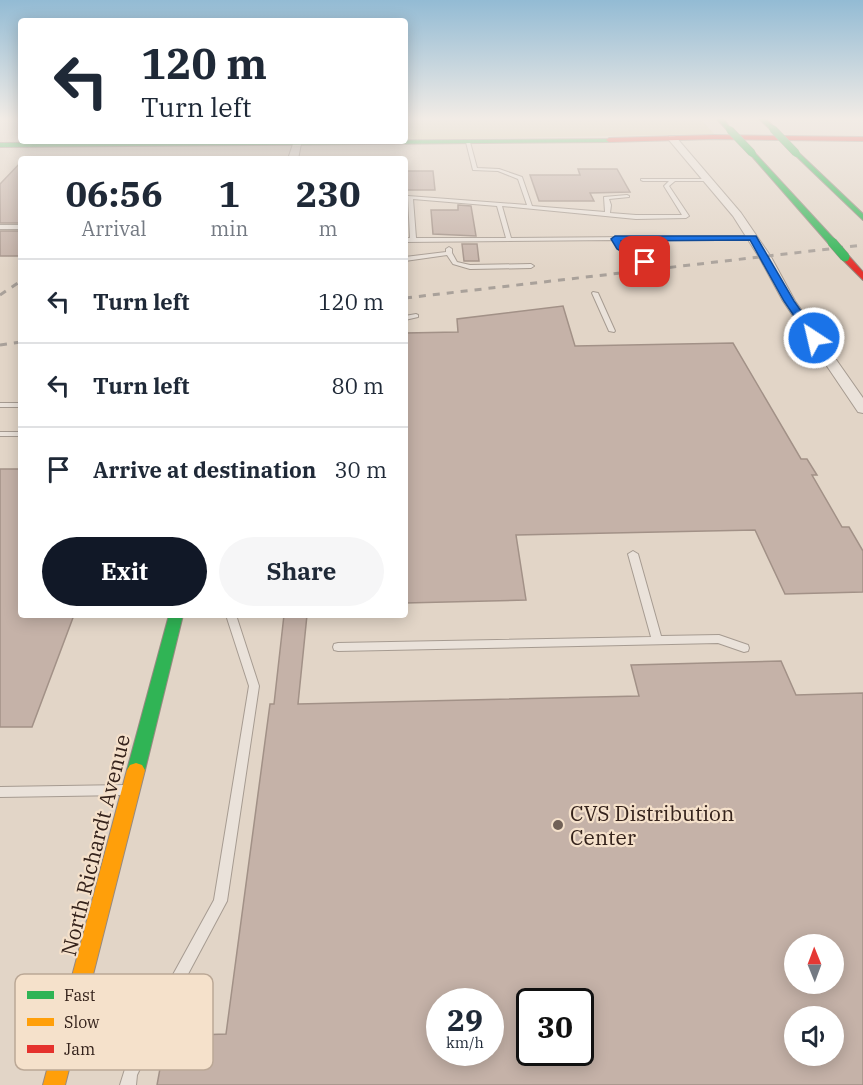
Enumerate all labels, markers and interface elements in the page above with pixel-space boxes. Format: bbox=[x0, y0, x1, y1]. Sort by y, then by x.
text: 120 m bbox=[141, 36, 267, 91]
icon: left bbox=[42, 42, 120, 120]
text: Turn left bbox=[141, 89, 252, 124]
text: 06:56 bbox=[65, 170, 163, 217]
text: 1 bbox=[218, 170, 240, 217]
text: 230 bbox=[296, 170, 361, 217]
text: Arrival bbox=[82, 215, 147, 242]
text: min bbox=[210, 215, 248, 242]
text: m bbox=[319, 215, 338, 242]
pin bbox=[619, 236, 670, 287]
icon: arrive bbox=[628, 245, 661, 278]
icon: left bbox=[42, 285, 75, 318]
text: Turn left bbox=[93, 287, 189, 316]
text: 120 m bbox=[318, 287, 384, 316]
position arrow bbox=[782, 306, 846, 370]
icon: left bbox=[42, 369, 75, 402]
text: Turn left bbox=[93, 371, 189, 400]
text: 80 m bbox=[332, 371, 384, 400]
icon: arrive bbox=[42, 453, 75, 486]
text: Arrive at destination bbox=[93, 455, 316, 484]
text: 30 m bbox=[334, 455, 387, 484]
button: Exit bbox=[42, 537, 207, 606]
button: Share bbox=[219, 537, 384, 606]
street label: North Richardt Avenue bbox=[54, 731, 136, 959]
place label: CVS Distribution Center bbox=[570, 799, 734, 851]
marker: CVS Distribution Center bbox=[551, 818, 565, 832]
north arrow bbox=[784, 934, 844, 994]
map controls bbox=[784, 934, 844, 1066]
legend bbox=[15, 974, 213, 1070]
text: Fast bbox=[64, 985, 96, 1005]
speed limit sign: 30 bbox=[516, 988, 594, 1066]
text: 29 bbox=[447, 1000, 483, 1039]
button: sound bbox=[784, 1006, 844, 1066]
text: Slow bbox=[64, 1012, 100, 1032]
text: km/h bbox=[446, 1033, 484, 1052]
text: Jam bbox=[64, 1039, 95, 1059]

